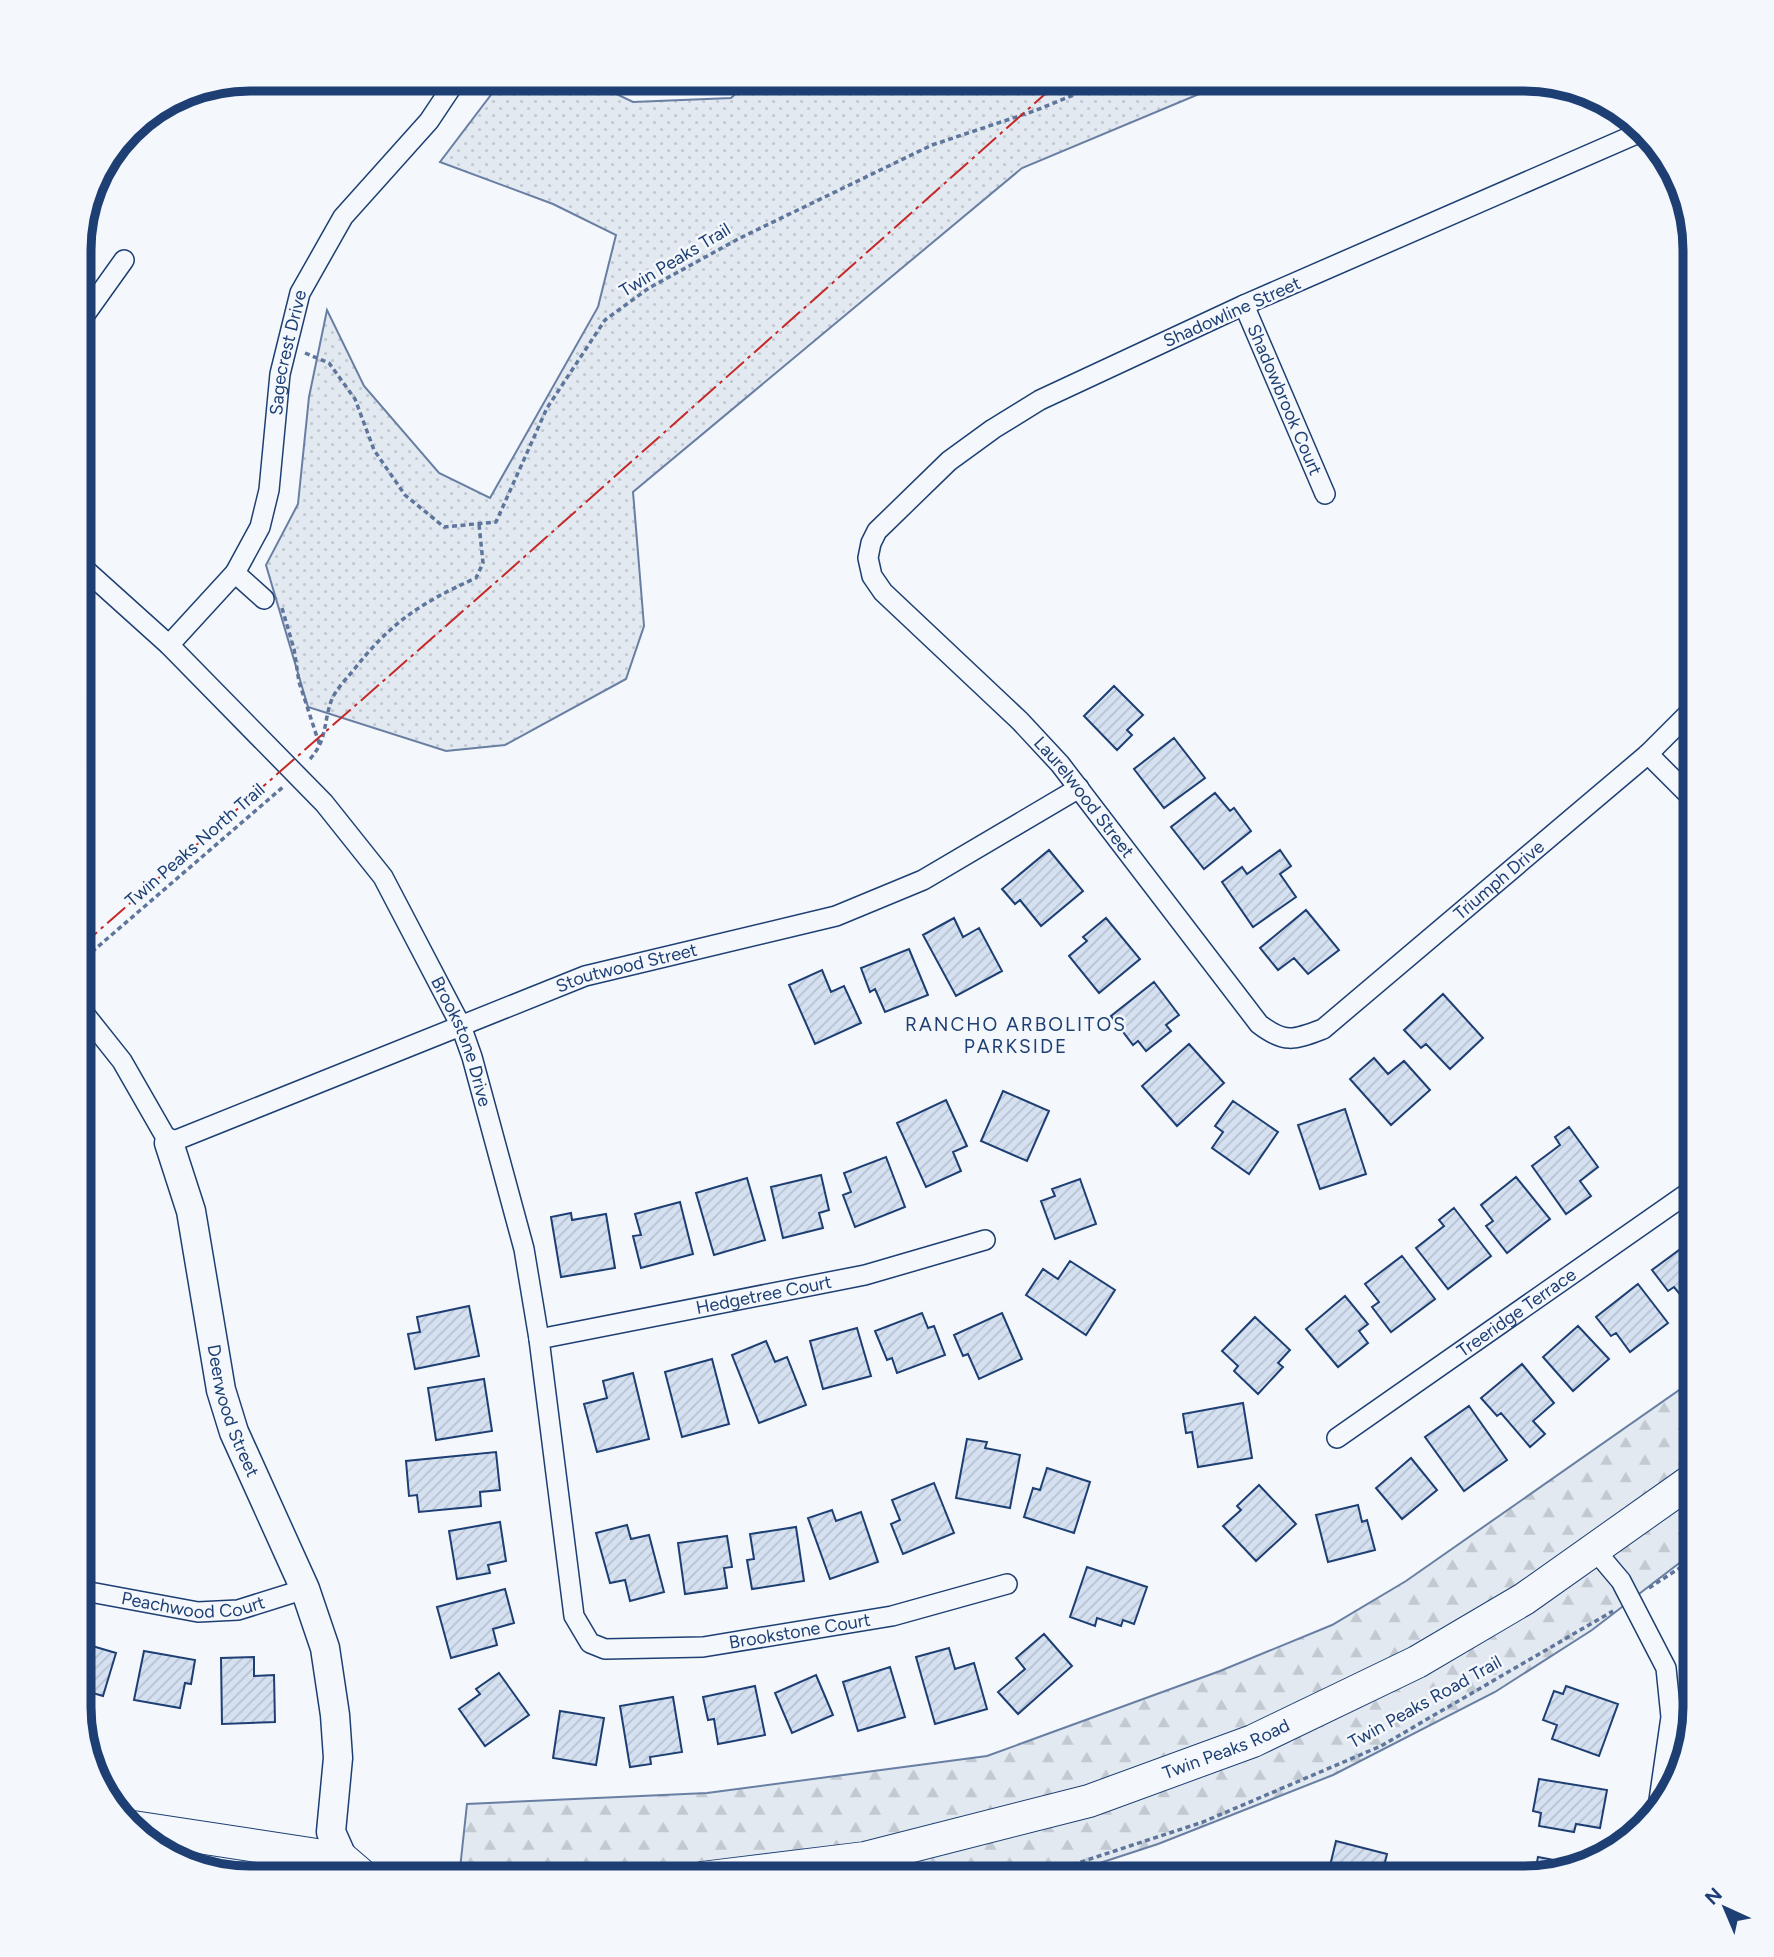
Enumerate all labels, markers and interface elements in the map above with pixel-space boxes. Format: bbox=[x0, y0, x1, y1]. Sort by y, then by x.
street label: Twin Peaks Trail bbox=[615, 218, 735, 302]
street label: Shadowline Street bbox=[1160, 272, 1304, 352]
street label: Sagecrest Drive bbox=[265, 288, 311, 416]
street label: Shadowbrook Court bbox=[1242, 321, 1327, 479]
street label: Laurelwood Street bbox=[1029, 732, 1139, 862]
street label: Twin Peaks North Trail bbox=[121, 778, 269, 912]
street label: Triumph Drive bbox=[1449, 836, 1549, 925]
street label: Stoutwood Street bbox=[553, 939, 699, 998]
street label: Brookstone Drive bbox=[426, 973, 496, 1109]
district label: RANCHO ARBOLITOS PARKSIDE bbox=[905, 1013, 1127, 1058]
street label: Treeridge Terrace bbox=[1453, 1263, 1580, 1362]
street label: Hedgetree Court bbox=[694, 1271, 834, 1319]
street label: Deerwood Street bbox=[203, 1343, 264, 1481]
street label: Peachwood Court bbox=[120, 1587, 268, 1623]
street label: Brookstone Court bbox=[727, 1609, 872, 1654]
street label: Twin Peaks Road Trail bbox=[1345, 1651, 1505, 1753]
street label: Twin Peaks Road bbox=[1160, 1714, 1293, 1784]
north arrow bbox=[1690, 1873, 1760, 1943]
text: N bbox=[1700, 1883, 1727, 1910]

